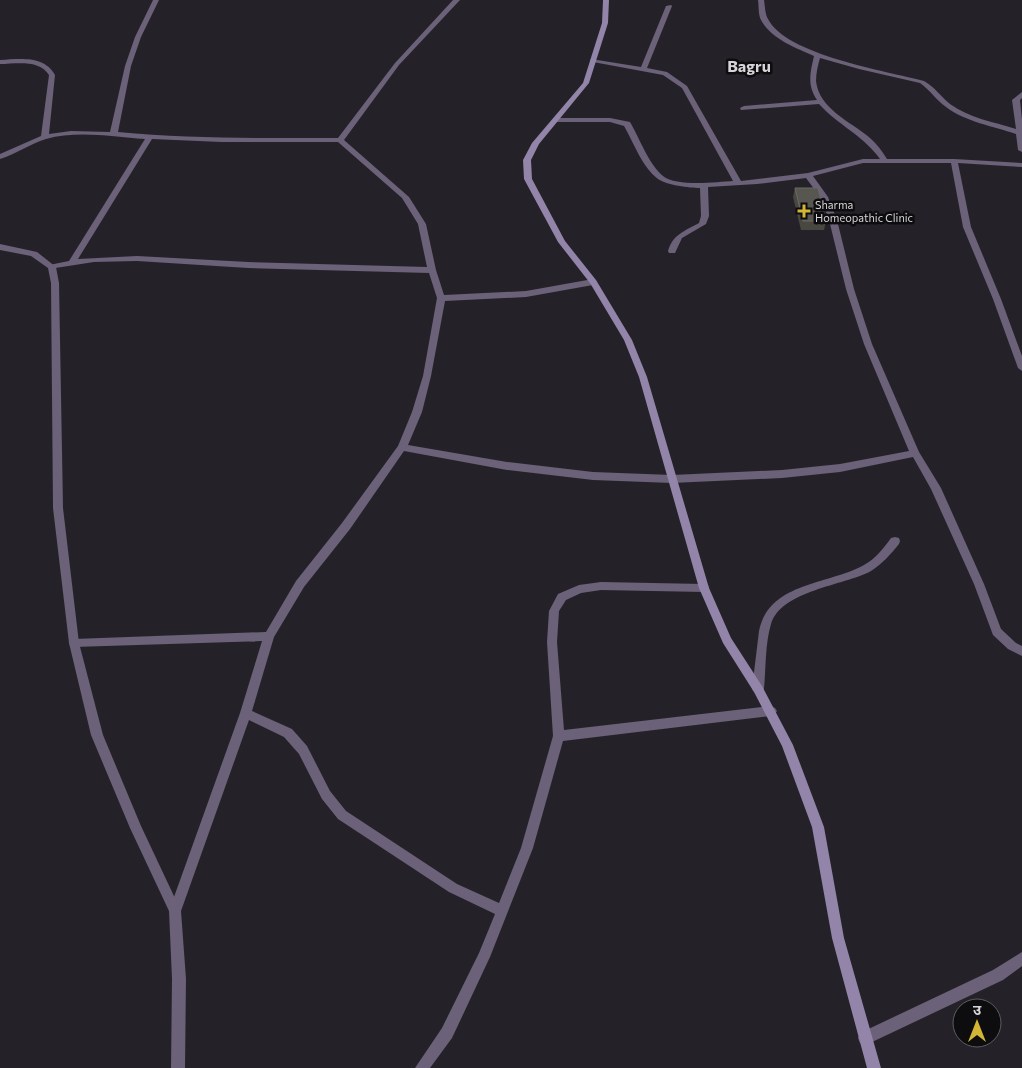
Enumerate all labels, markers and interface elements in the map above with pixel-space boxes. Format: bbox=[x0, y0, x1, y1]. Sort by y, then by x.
district label: Bagru bbox=[727, 56, 771, 75]
place label: Sharma Homeopathic Clinic bbox=[815, 198, 913, 224]
marker: Sharma Homeopathic Clinic bbox=[797, 204, 811, 218]
north arrow bbox=[952, 998, 1002, 1048]
text: उ bbox=[973, 1001, 982, 1018]

